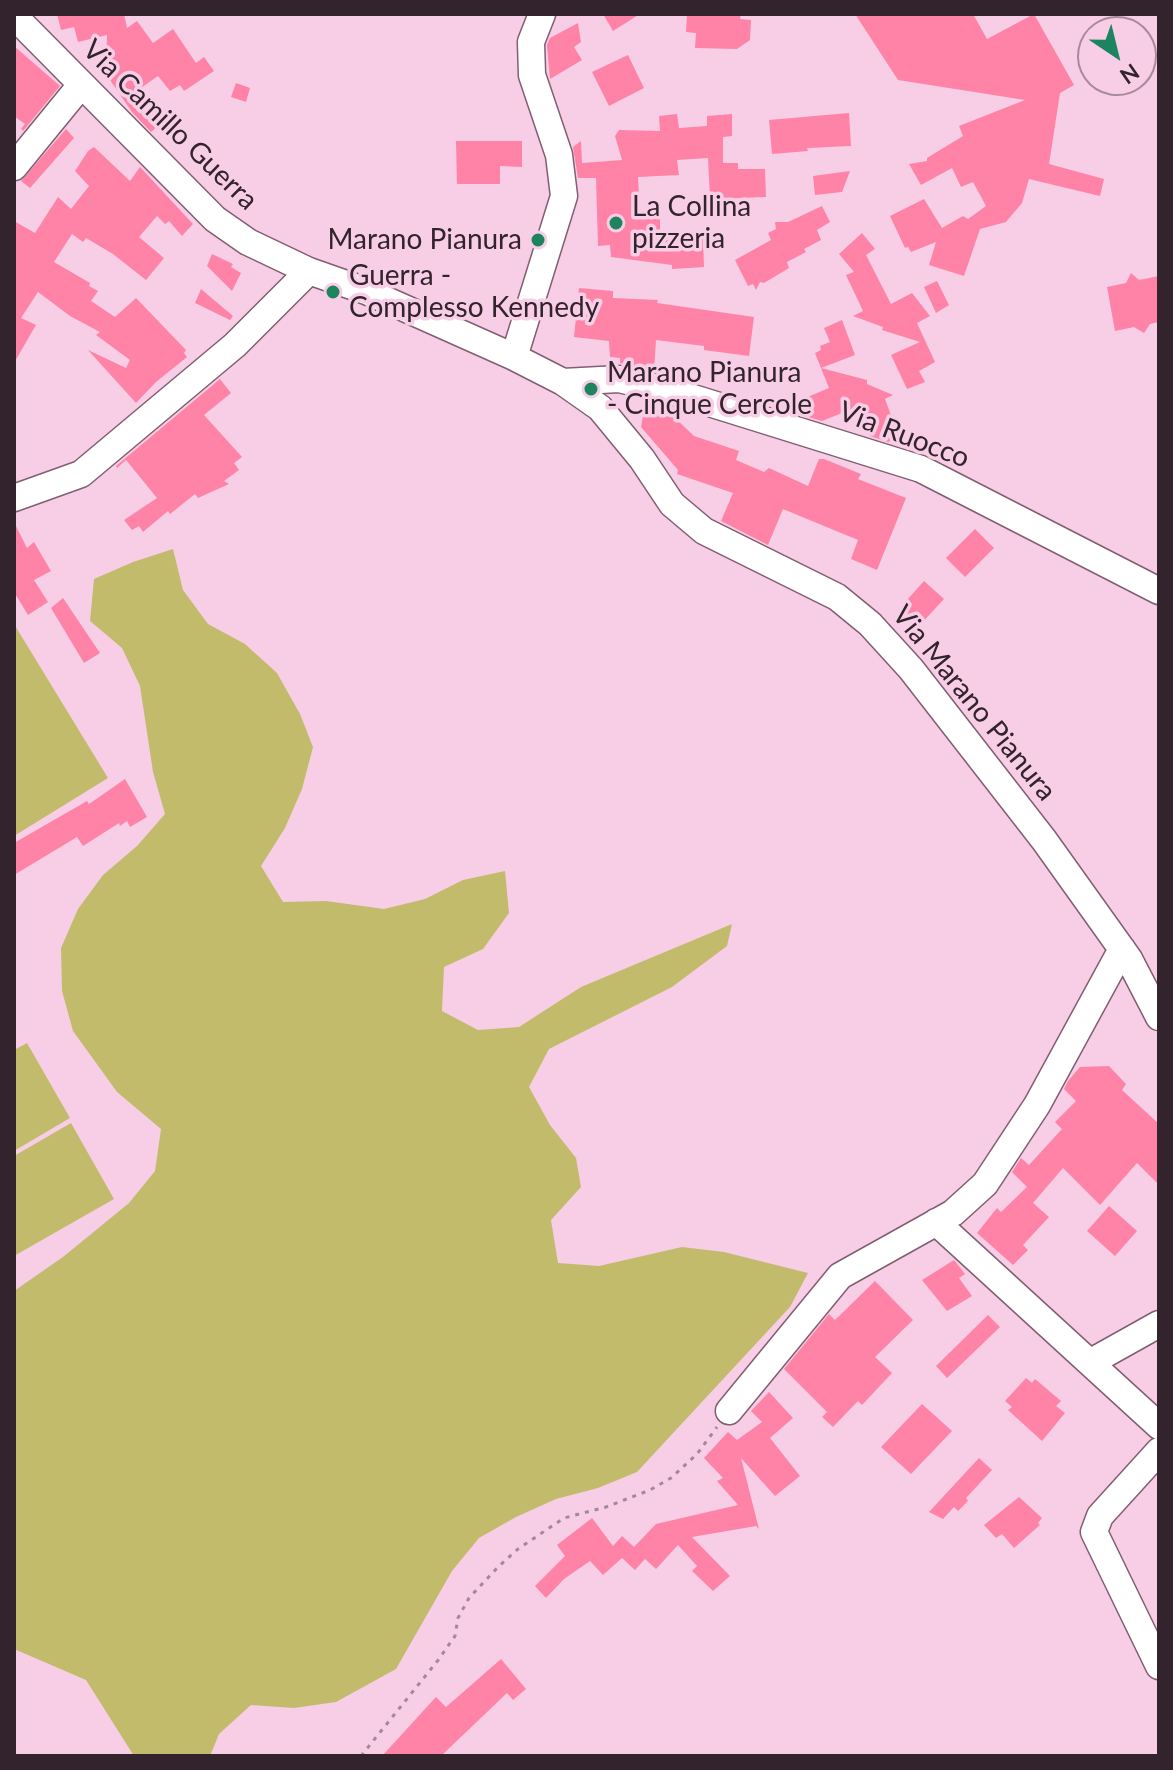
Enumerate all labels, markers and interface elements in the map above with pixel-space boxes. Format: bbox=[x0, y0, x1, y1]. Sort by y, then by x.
north arrow bbox=[1077, 16, 1157, 96]
street label: Via Camillo Guerra bbox=[76, 33, 264, 217]
text: N bbox=[1115, 59, 1145, 90]
place label: La Collina pizzeria bbox=[632, 190, 751, 256]
marker: La Collina pizzeria bbox=[607, 214, 625, 232]
place label: Marano Pianura bbox=[327, 223, 522, 257]
marker: Marano Pianura bbox=[529, 231, 547, 249]
place label: Guerra - Complesso Kennedy bbox=[349, 259, 599, 325]
marker: Guerra - Complesso Kennedy bbox=[324, 283, 342, 301]
place label: Marano Pianura - Cinque Cercole bbox=[607, 356, 812, 422]
marker: Marano Pianura - Cinque Cercole bbox=[582, 380, 600, 398]
street label: Via Ruocco bbox=[834, 395, 974, 475]
street label: Via Marano Pianura bbox=[885, 599, 1063, 807]

